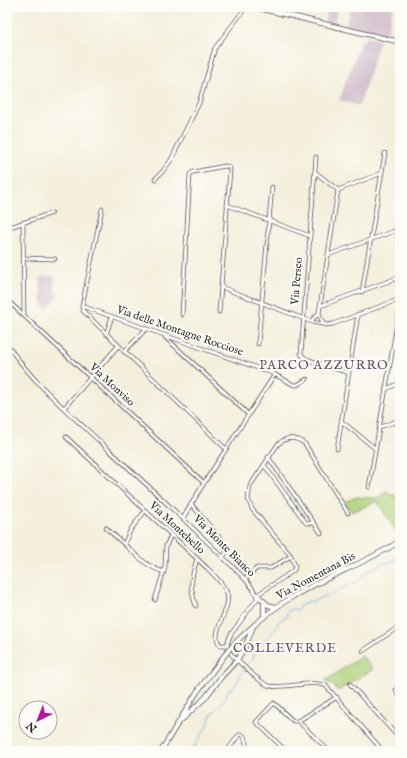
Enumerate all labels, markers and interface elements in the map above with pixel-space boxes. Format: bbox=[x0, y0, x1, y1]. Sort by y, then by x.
street label: Via Perseo bbox=[288, 257, 306, 306]
street label: Via delle Montagne Rocciose bbox=[114, 302, 245, 359]
district label: PARCO AZZURRO bbox=[259, 357, 389, 374]
street label: Via Monviso bbox=[86, 360, 138, 410]
street label: Via Montebello bbox=[146, 498, 208, 557]
street label: Via Monte Bianco bbox=[189, 511, 258, 580]
street label: Via Nomentana Bis bbox=[273, 549, 358, 603]
district label: COLLEVERDE bbox=[233, 640, 337, 657]
north arrow bbox=[18, 700, 58, 740]
text: N bbox=[23, 718, 41, 736]

